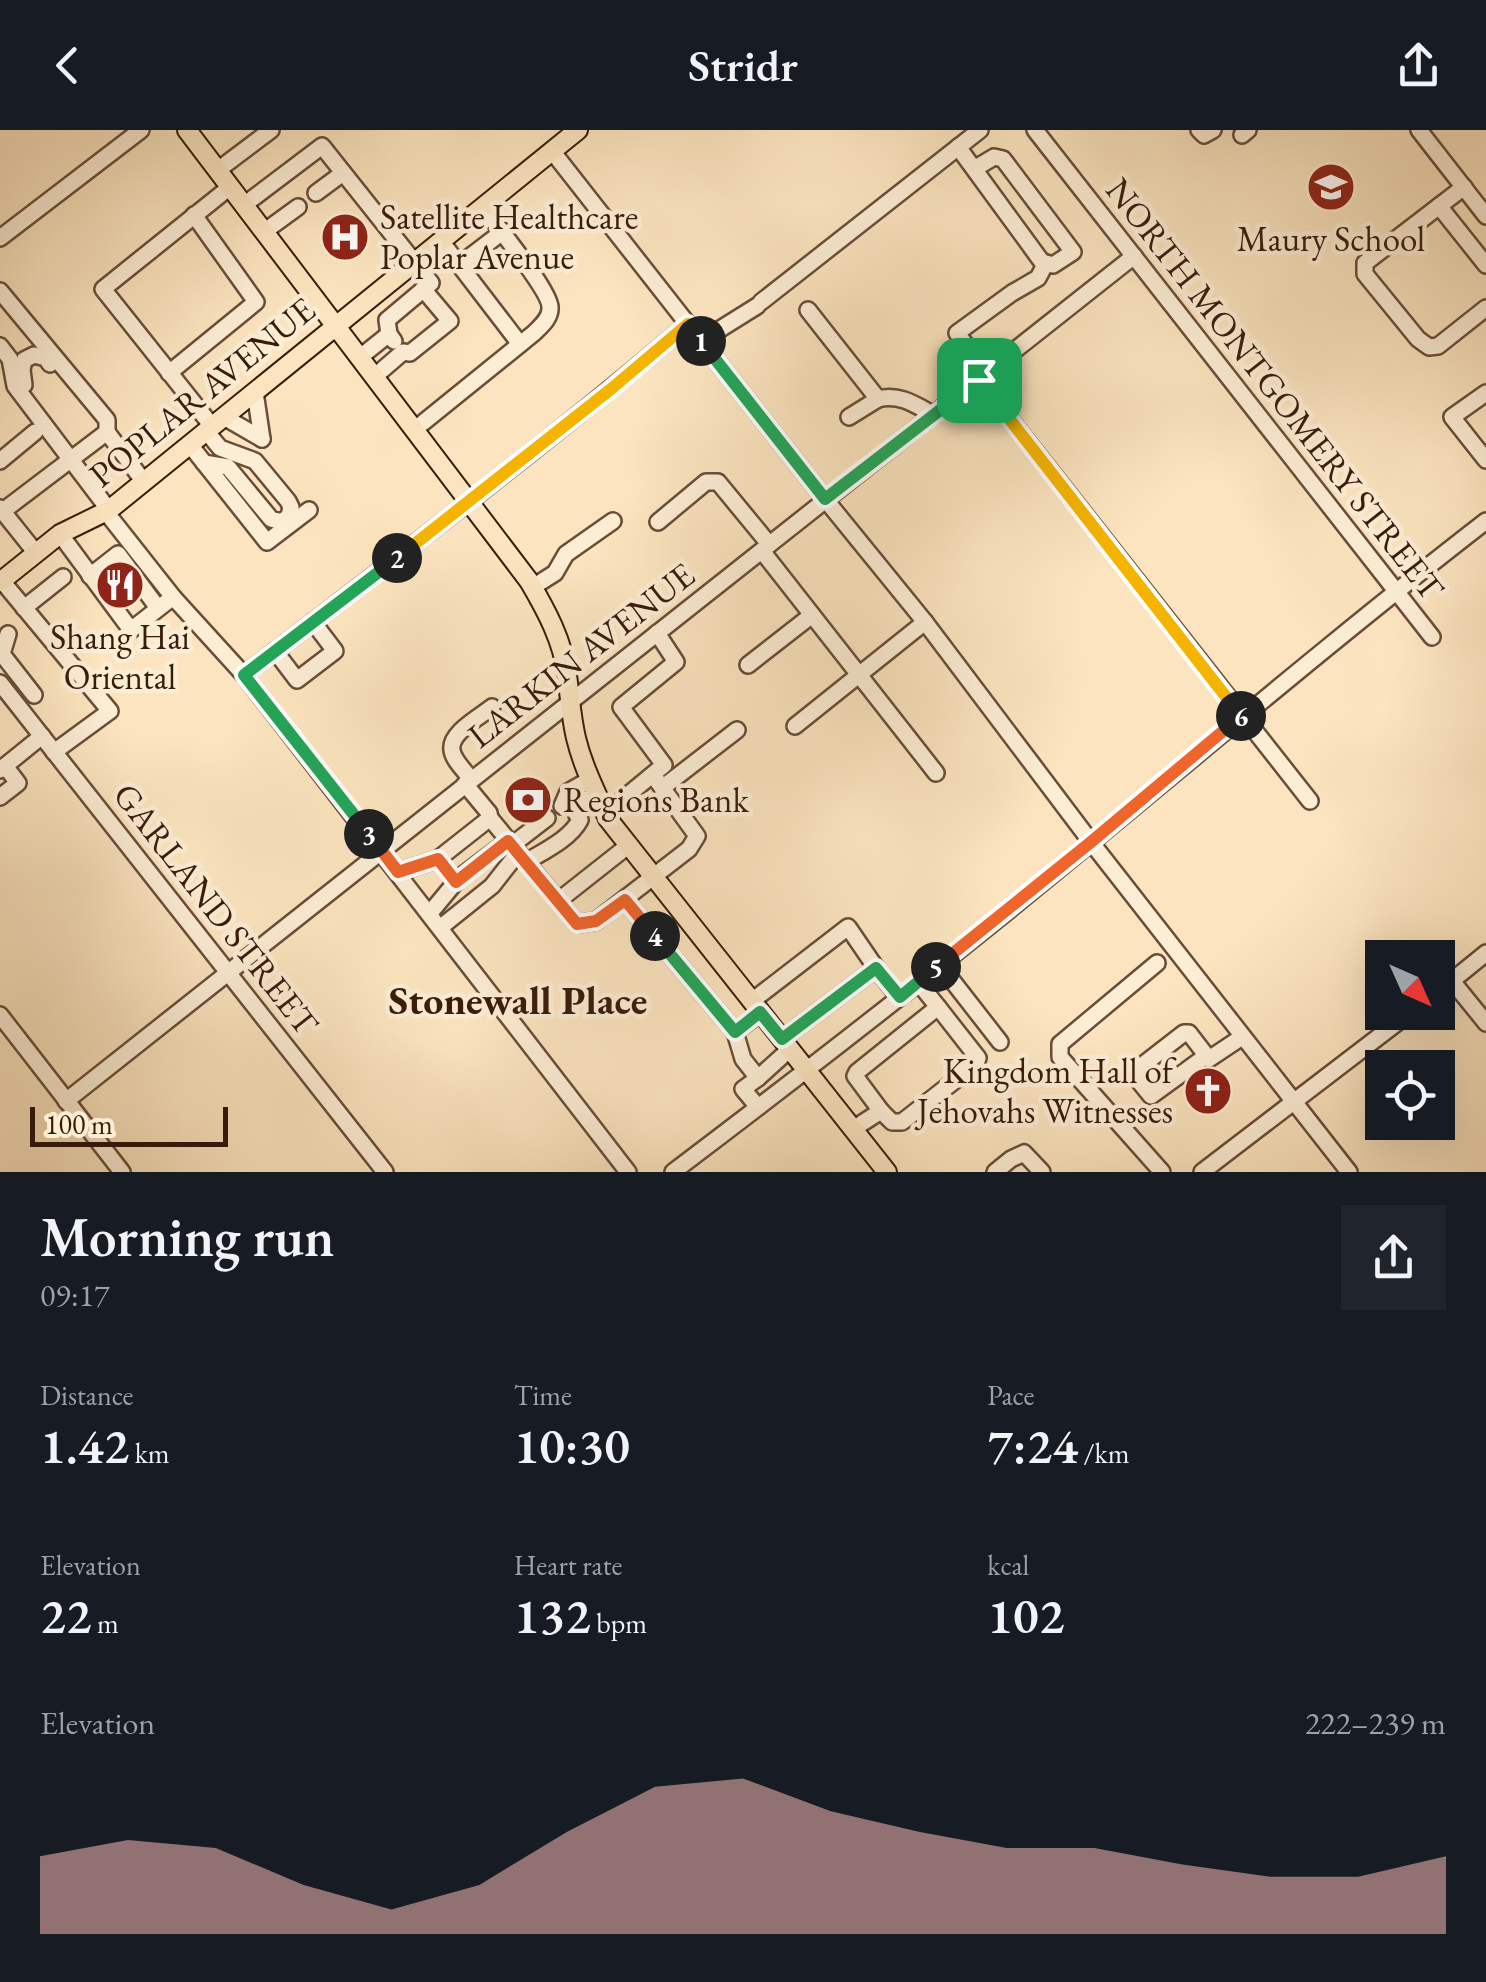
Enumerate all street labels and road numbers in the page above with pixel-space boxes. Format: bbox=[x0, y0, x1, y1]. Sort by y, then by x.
street label: NORTH MONTGOMERY STREET bbox=[1096, 168, 1455, 609]
street label: POPLAR AVENUE bbox=[80, 287, 324, 497]
street label: LARKIN AVENUE bbox=[458, 552, 703, 757]
street label: GARLAND STREET bbox=[104, 773, 329, 1044]

